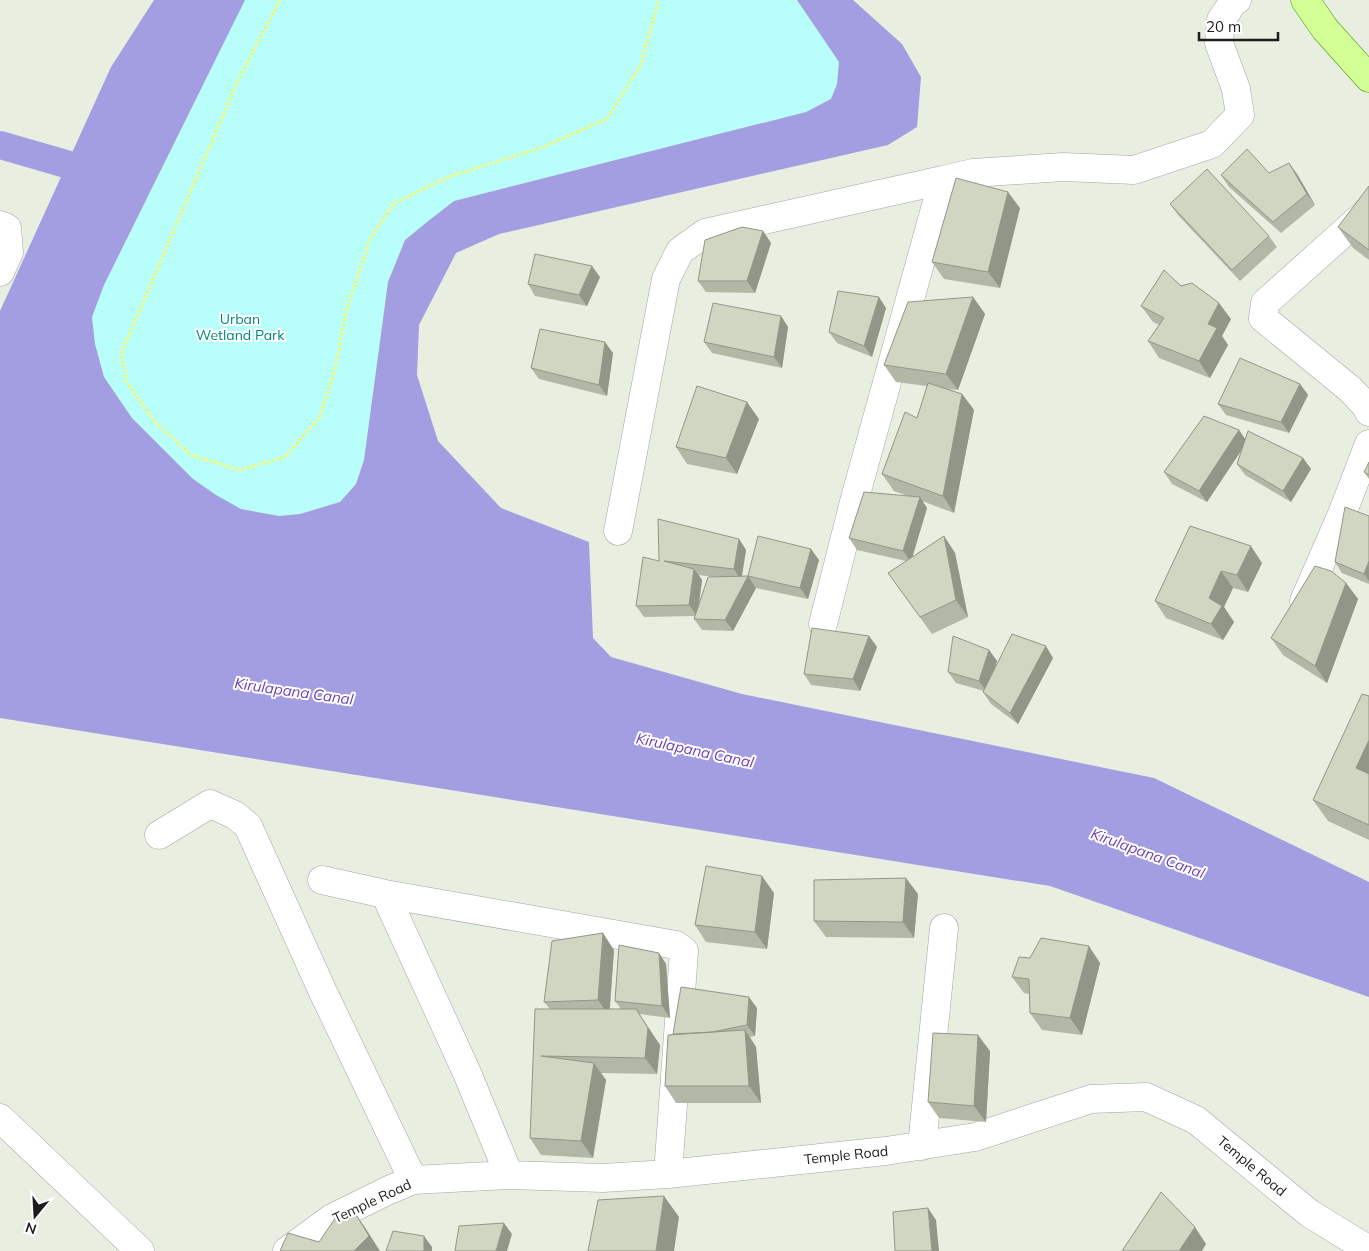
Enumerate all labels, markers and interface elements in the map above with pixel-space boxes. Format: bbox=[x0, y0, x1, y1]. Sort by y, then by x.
scale bar bbox=[1199, 10, 1278, 42]
text: 20 m bbox=[1206, 17, 1241, 36]
park label: Urban Wetland Park bbox=[196, 310, 285, 344]
water label: Kirulapana Canal bbox=[233, 673, 355, 709]
water label: Kirulapana Canal bbox=[634, 728, 756, 772]
water label: Kirulapana Canal bbox=[1088, 824, 1208, 883]
street label: Temple Road bbox=[1214, 1132, 1290, 1200]
street label: Temple Road bbox=[803, 1142, 889, 1168]
street label: Temple Road bbox=[330, 1175, 414, 1227]
north arrow bbox=[10, 1191, 60, 1241]
text: N bbox=[23, 1218, 39, 1239]

